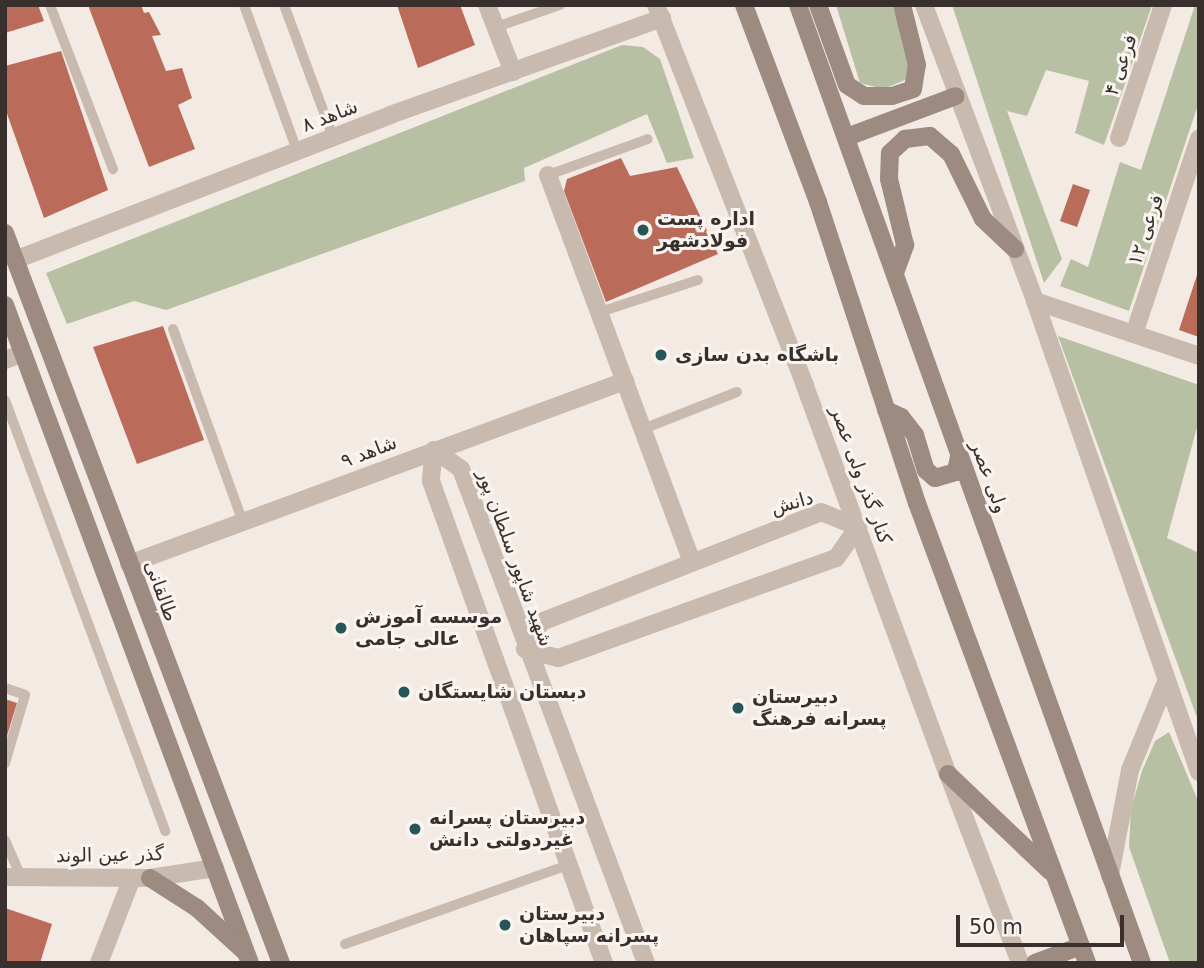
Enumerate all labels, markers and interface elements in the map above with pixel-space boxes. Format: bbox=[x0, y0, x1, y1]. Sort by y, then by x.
street label: فرعی ۴ bbox=[1100, 32, 1142, 98]
street label: شاهد ۸ bbox=[299, 95, 361, 137]
street label: فرعی ۱۲ bbox=[1123, 192, 1169, 268]
place label: اداره پست فولادشهر bbox=[657, 208, 755, 252]
marker: اداره پست فولادشهر bbox=[635, 222, 651, 238]
place label: باشگاه بدن سازی bbox=[675, 344, 839, 366]
marker: باشگاه بدن سازی bbox=[653, 347, 669, 363]
street label: کنار گذر ولی عصر bbox=[825, 403, 897, 547]
street label: شاهد ۹ bbox=[338, 431, 400, 473]
street label: ولی عصر bbox=[965, 438, 1013, 516]
street label: شهید شاپور سلطان پور bbox=[472, 467, 558, 649]
street label: دانش bbox=[768, 486, 816, 520]
street label: طالقانی bbox=[139, 557, 183, 625]
place label: موسسه آموزش عالی جامی bbox=[355, 606, 502, 650]
marker: موسسه آموزش عالی جامی bbox=[333, 620, 349, 636]
place label: دبستان شایستگان bbox=[418, 681, 586, 703]
marker: دبستان شایستگان bbox=[396, 684, 412, 700]
place label: دبیرستان پسرانه فرهنگ bbox=[752, 686, 887, 730]
marker: دبیرستان پسرانه فرهنگ bbox=[730, 700, 746, 716]
place label: دبیرستان پسرانه غیردولتی دانش bbox=[429, 807, 585, 851]
marker: دبیرستان پسرانه غیردولتی دانش bbox=[407, 821, 423, 837]
street label: گذر عین الوند bbox=[56, 843, 164, 867]
scale bar bbox=[959, 902, 1127, 946]
place label: دبیرستان پسرانه سپاهان bbox=[519, 903, 659, 947]
text: 50 m bbox=[969, 915, 1023, 939]
marker: دبیرستان پسرانه سپاهان bbox=[497, 917, 513, 933]

